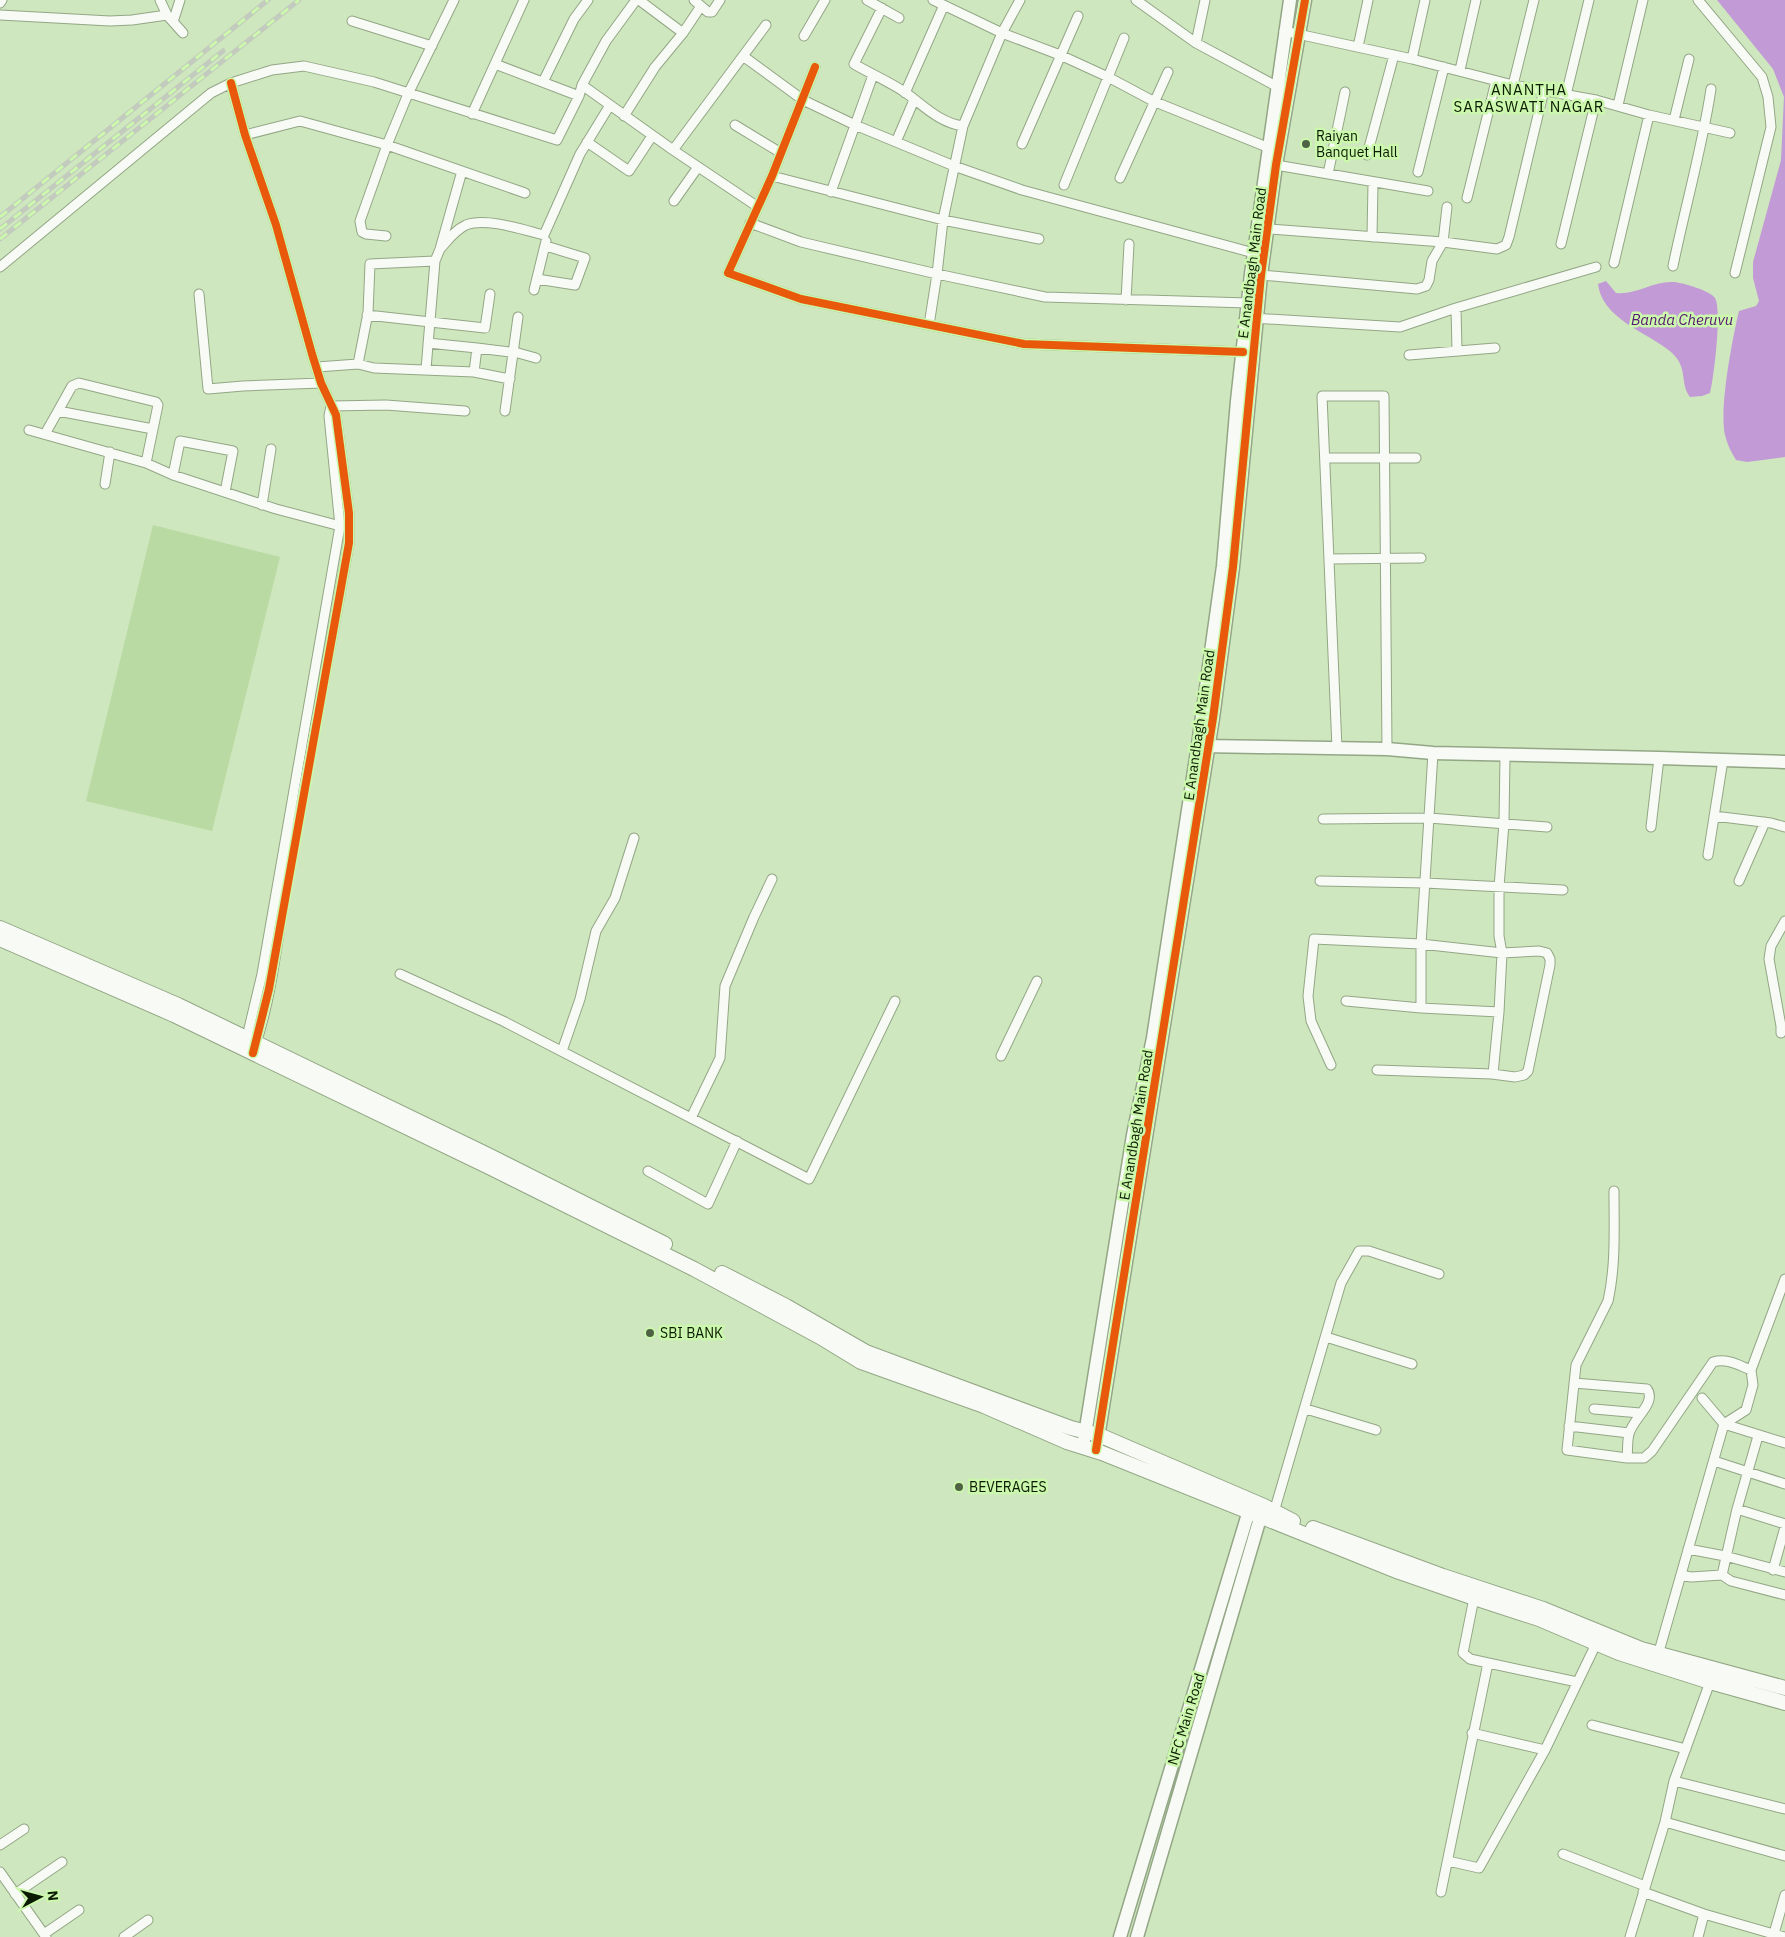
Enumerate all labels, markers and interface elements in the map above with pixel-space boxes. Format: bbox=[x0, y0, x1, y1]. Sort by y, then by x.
district label: ANANTHA SARASWATI NAGAR bbox=[1454, 80, 1604, 116]
place label: Raiyan Banquet Hall bbox=[1316, 127, 1398, 161]
marker: Raiyan Banquet Hall bbox=[1300, 138, 1312, 150]
street label: E Anandbagh Main Road bbox=[1234, 186, 1270, 340]
water label: Banda Cheruvu bbox=[1631, 310, 1733, 329]
street label: E Anandbagh Main Road bbox=[1180, 648, 1218, 802]
street label: E Anandbagh Main Road bbox=[1115, 1049, 1157, 1201]
place label: SBI BANK bbox=[660, 1324, 723, 1342]
marker: SBI BANK bbox=[644, 1327, 656, 1339]
place label: BEVERAGES bbox=[969, 1478, 1047, 1496]
marker: BEVERAGES bbox=[953, 1481, 965, 1493]
street label: NFC Main Road bbox=[1163, 1671, 1209, 1767]
north arrow bbox=[15, 1872, 65, 1922]
text: N bbox=[43, 1890, 62, 1902]

